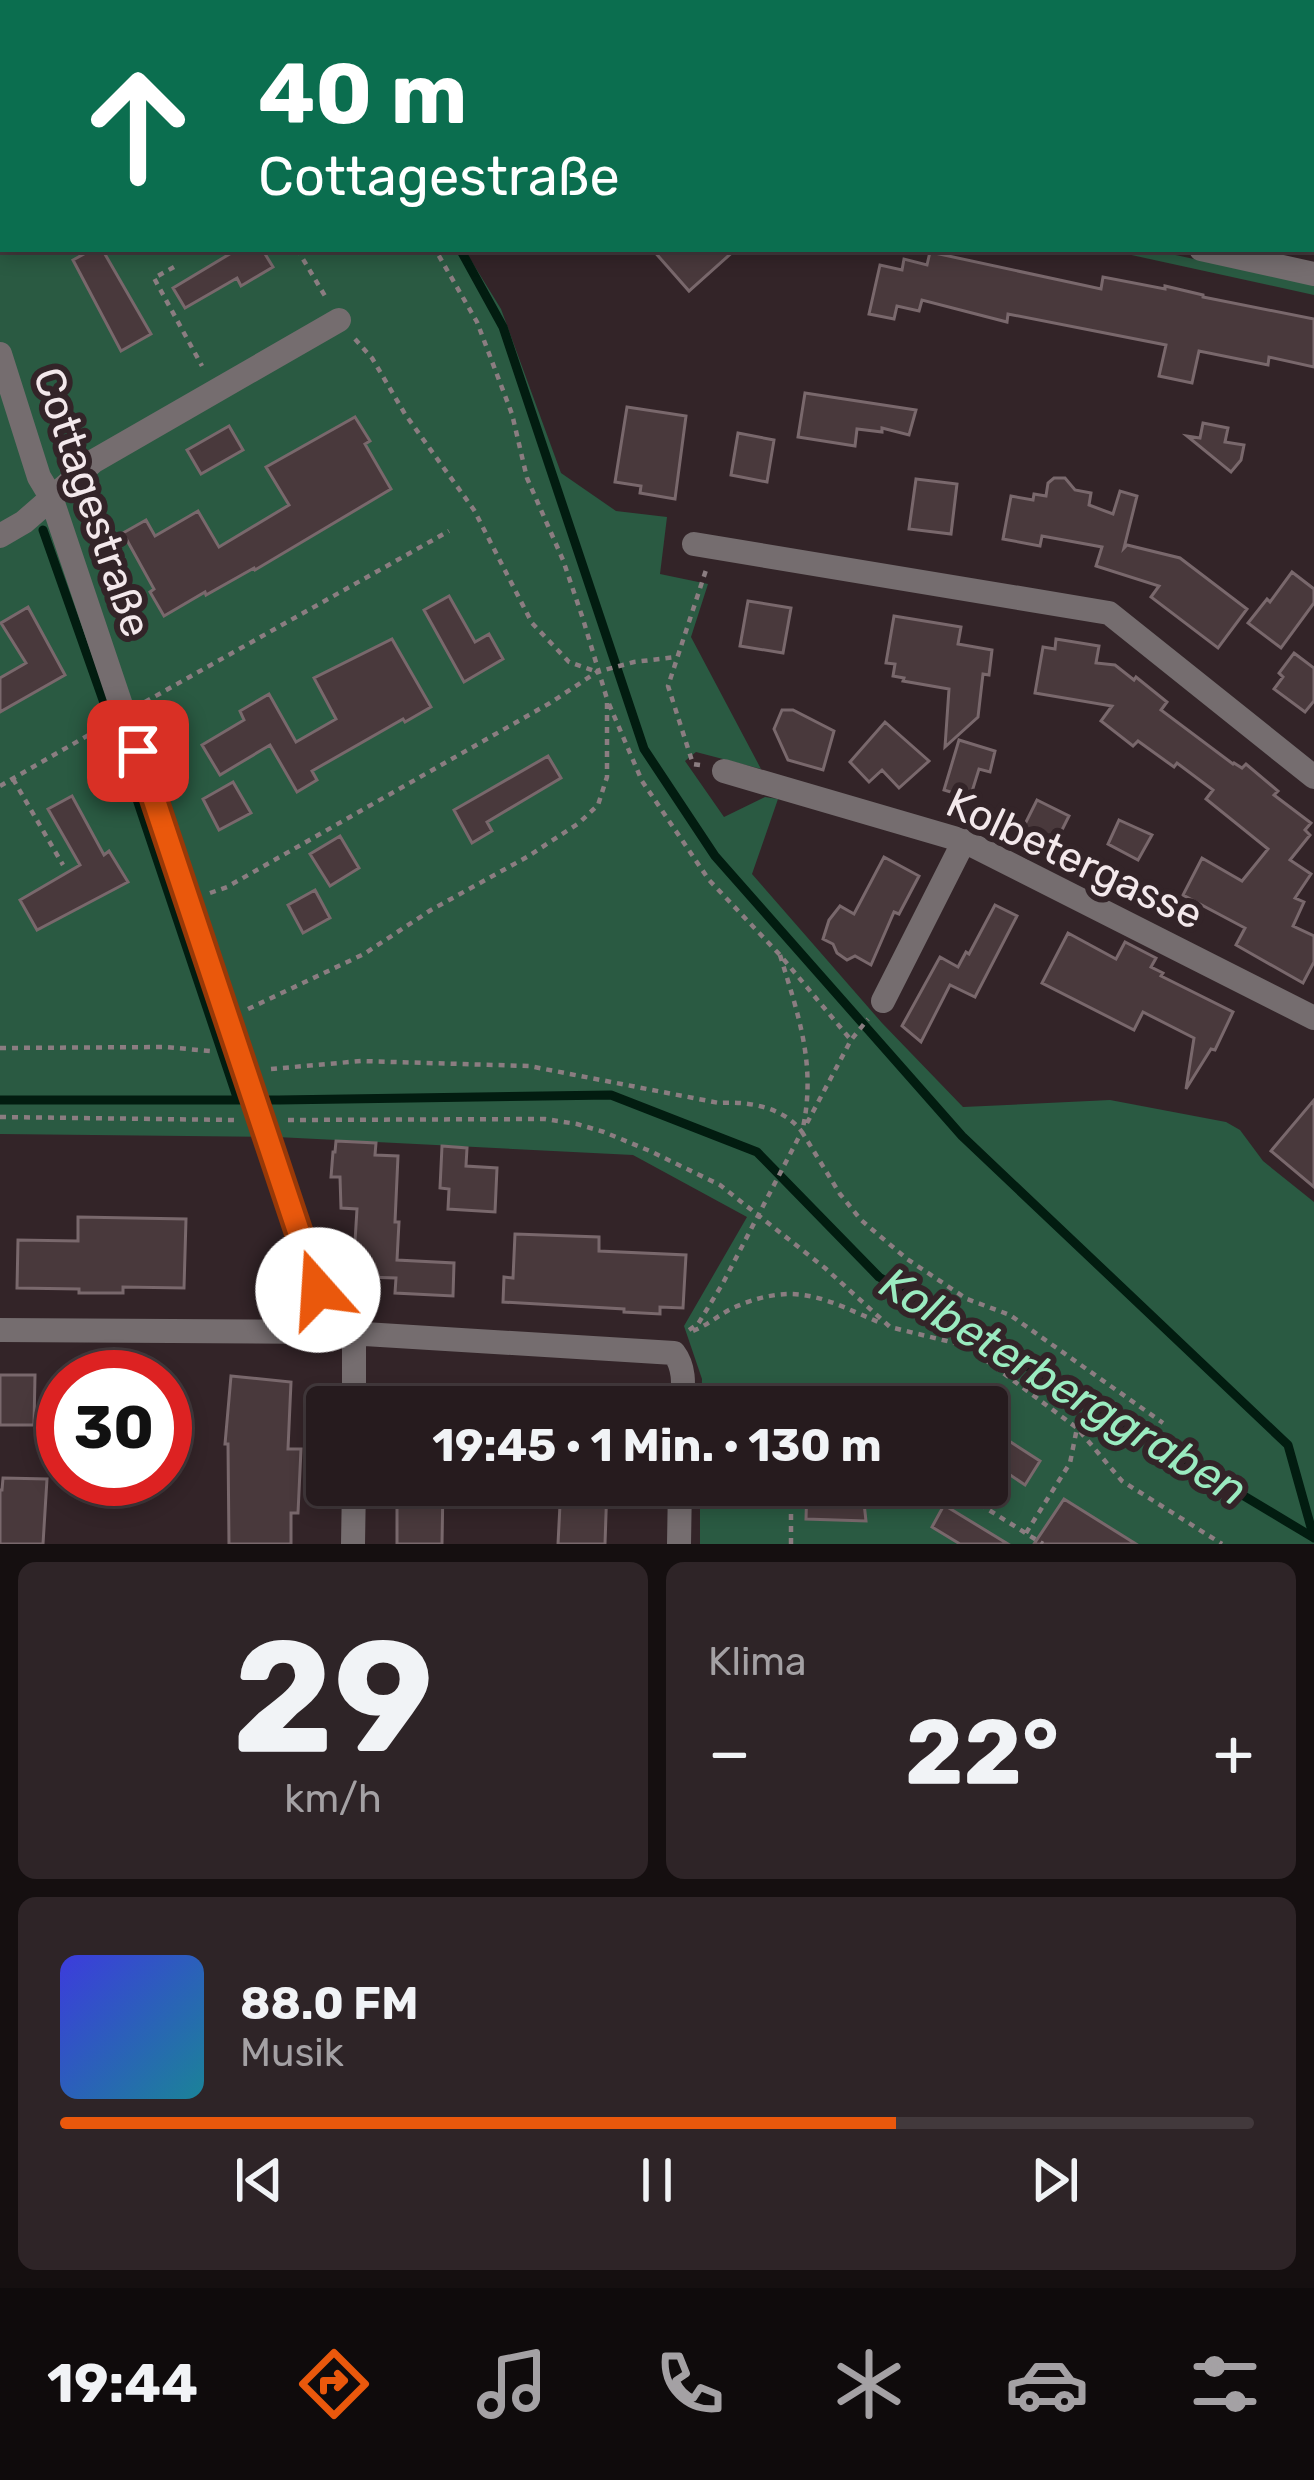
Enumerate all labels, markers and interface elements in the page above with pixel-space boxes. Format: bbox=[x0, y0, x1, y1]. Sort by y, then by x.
text: 40 m bbox=[258, 44, 467, 144]
icon: ahead bbox=[60, 48, 216, 204]
text: Cottagestraße bbox=[258, 145, 620, 209]
street label: Cottagestraße bbox=[23, 361, 161, 643]
pin bbox=[87, 700, 189, 802]
icon: arrive bbox=[105, 718, 171, 784]
street label: Kolbetergasse bbox=[939, 778, 1211, 940]
position arrow bbox=[255, 1227, 381, 1353]
water label: Kolbeterberggraben bbox=[871, 1256, 1256, 1517]
speed limit sign: 30 bbox=[36, 1350, 192, 1506]
text: 19:45 · 1 Min. · 130 m bbox=[432, 1419, 882, 1472]
text: 29 bbox=[232, 1605, 434, 1790]
text: Klima bbox=[708, 1639, 807, 1685]
text: 22° bbox=[905, 1699, 1059, 1806]
text: − bbox=[708, 1713, 751, 1792]
text: + bbox=[1213, 1713, 1254, 1792]
text: km/h bbox=[284, 1776, 382, 1822]
text: 88.0 FM bbox=[240, 1977, 418, 2030]
text: Musik bbox=[240, 2030, 344, 2076]
icon: previous bbox=[226, 2147, 292, 2213]
icon: pause bbox=[624, 2147, 690, 2213]
icon: next bbox=[1022, 2147, 1088, 2213]
icon: directions bbox=[292, 2342, 376, 2426]
icon: music bbox=[470, 2342, 554, 2426]
icon: phone bbox=[648, 2342, 732, 2426]
icon: climate bbox=[827, 2342, 911, 2426]
icon: car bbox=[1005, 2342, 1089, 2426]
icon: filters bbox=[1183, 2342, 1267, 2426]
text: 19:44 bbox=[47, 2352, 198, 2416]

